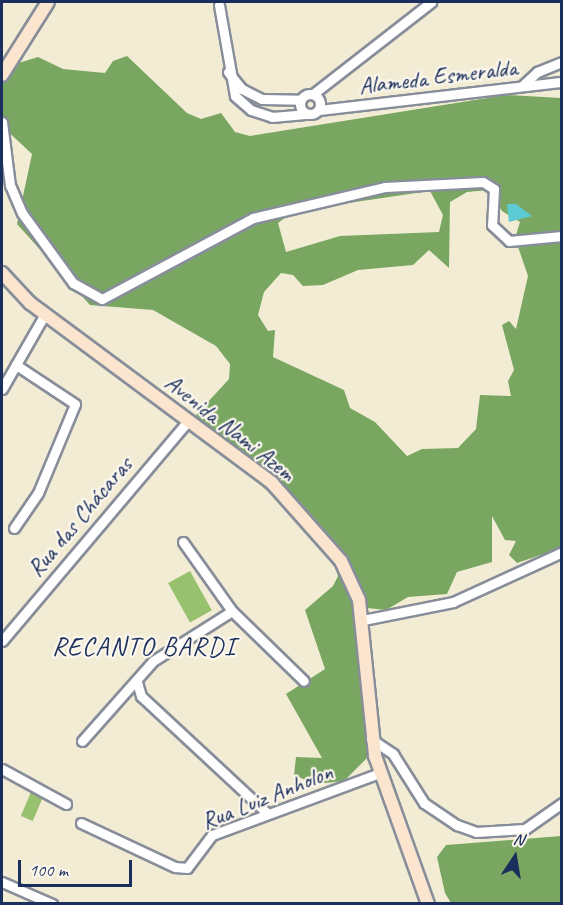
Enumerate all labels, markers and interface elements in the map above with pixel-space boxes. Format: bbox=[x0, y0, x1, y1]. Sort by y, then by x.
street label: Alameda Esmeralda bbox=[357, 53, 519, 101]
street label: Avenida Nami Azem bbox=[158, 368, 302, 488]
street label: Rua das Chácaras bbox=[21, 451, 139, 583]
district label: RECANTO BARDI bbox=[53, 631, 235, 663]
street label: Rua Luiz Anholon bbox=[198, 758, 336, 836]
north arrow bbox=[485, 827, 545, 887]
text: N bbox=[512, 829, 526, 850]
scale bar bbox=[21, 848, 135, 886]
text: 100 m bbox=[29, 859, 68, 881]

